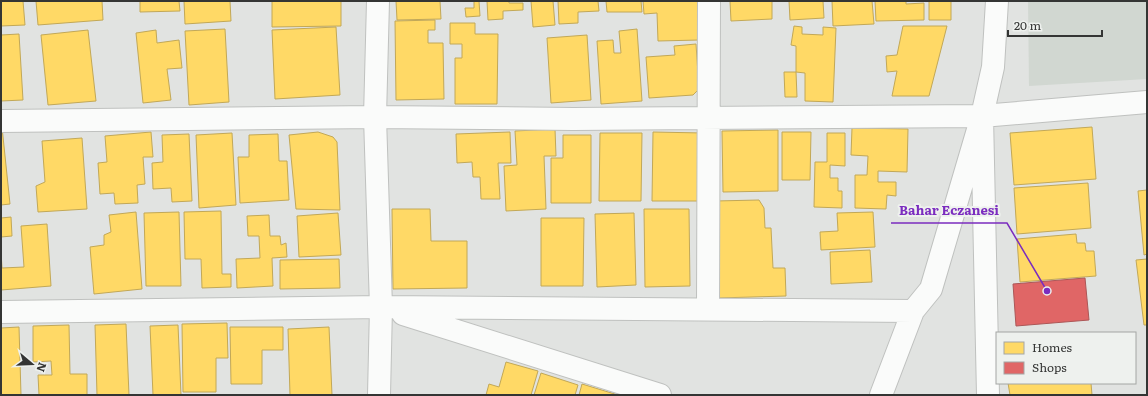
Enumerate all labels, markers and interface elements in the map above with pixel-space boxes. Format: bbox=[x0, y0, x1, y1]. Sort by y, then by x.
scale bar bbox=[1008, 12, 1102, 38]
text: 20 m bbox=[1014, 16, 1041, 34]
callout: Bahar Eczanesi bbox=[891, 198, 1007, 223]
text: Bahar Eczanesi bbox=[899, 200, 999, 219]
legend bbox=[996, 332, 1136, 384]
text: Homes bbox=[1032, 338, 1072, 356]
north arrow bbox=[12, 344, 52, 384]
text: Shops bbox=[1032, 358, 1067, 376]
text: N bbox=[33, 361, 51, 375]

